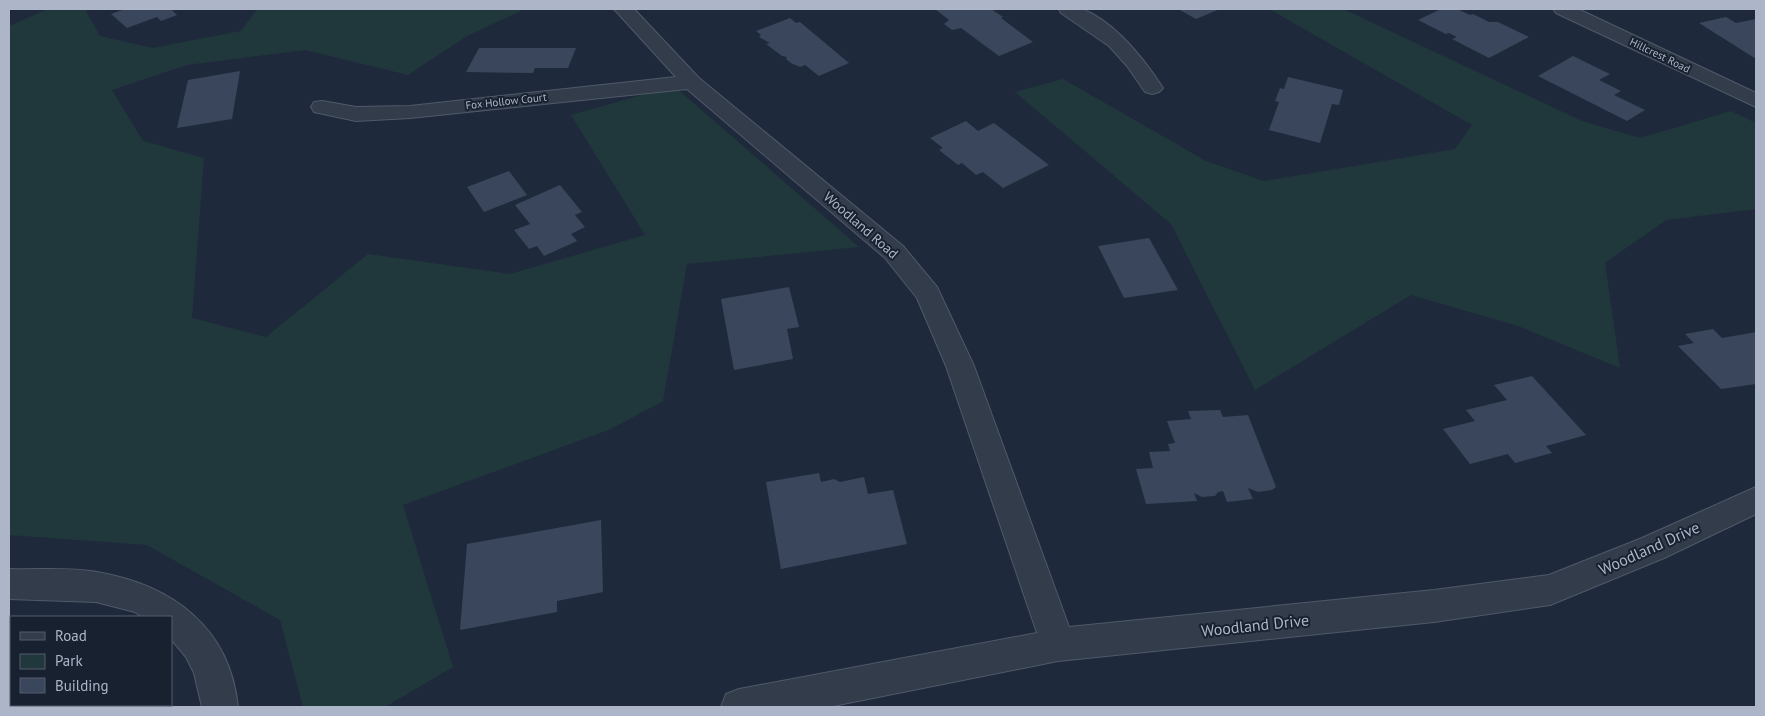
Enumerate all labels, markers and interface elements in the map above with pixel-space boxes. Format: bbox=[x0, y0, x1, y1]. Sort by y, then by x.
street label: Hillcrest Road bbox=[1627, 34, 1693, 76]
street label: Fox Hollow Court bbox=[465, 90, 547, 112]
street label: Woodland Road bbox=[820, 188, 902, 262]
street label: Woodland Drive bbox=[1595, 517, 1703, 579]
street label: Woodland Drive bbox=[1200, 609, 1310, 641]
legend bbox=[10, 616, 172, 706]
text: Road bbox=[55, 626, 87, 645]
text: Park bbox=[55, 651, 83, 670]
text: Building bbox=[55, 676, 109, 695]

